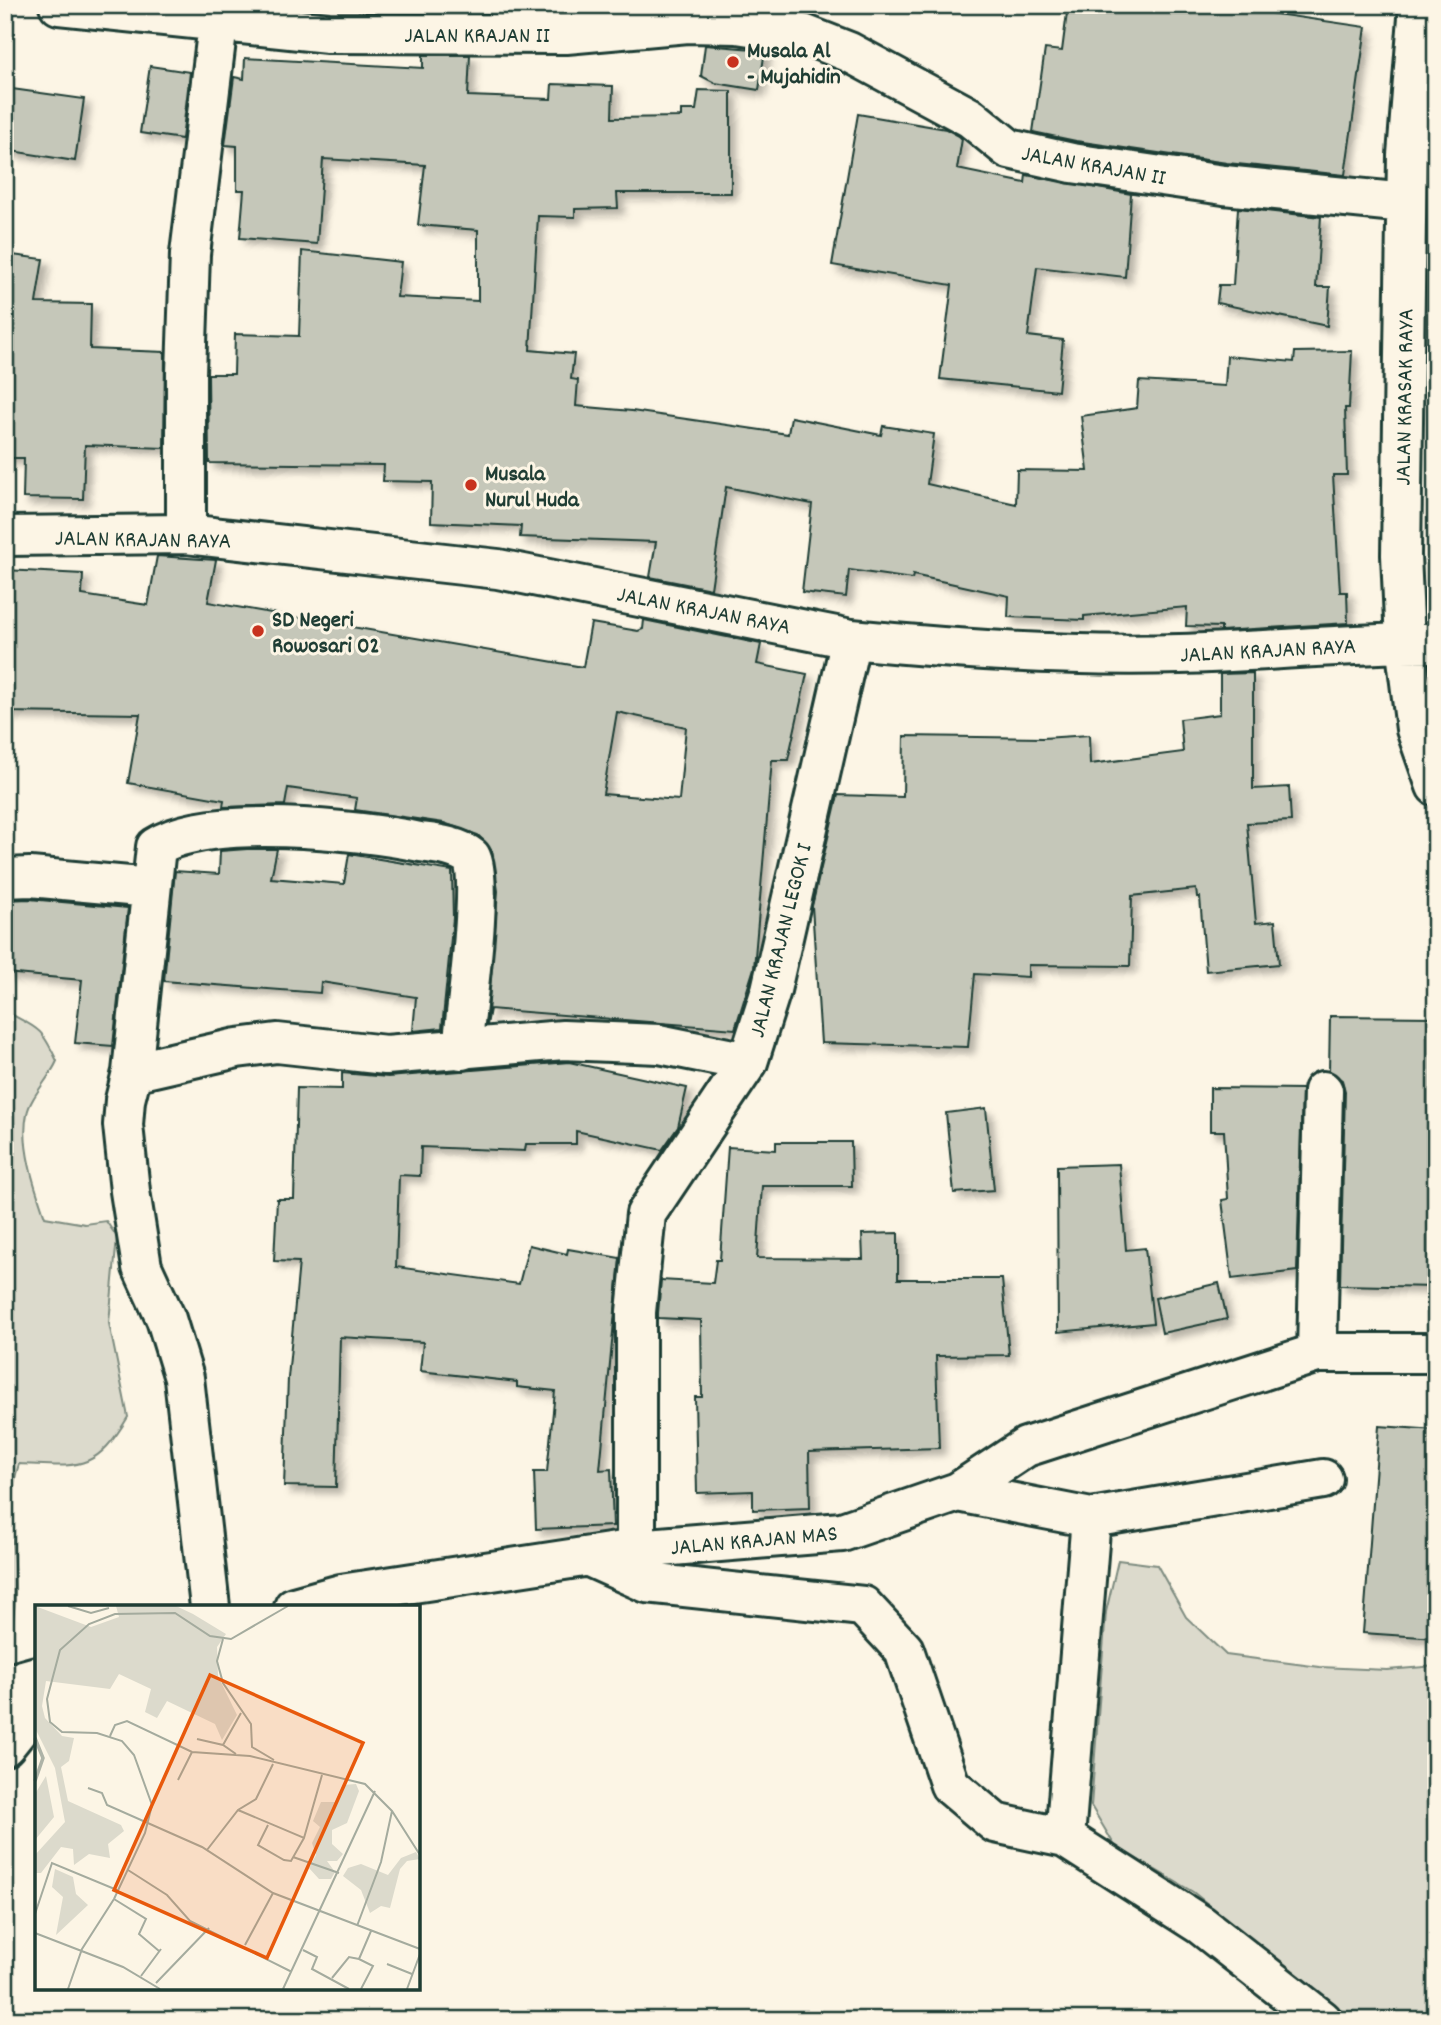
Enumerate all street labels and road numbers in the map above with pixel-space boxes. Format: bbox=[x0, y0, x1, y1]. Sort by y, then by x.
street label: JALAN KRAJAN II bbox=[404, 21, 550, 54]
street label: JALAN KRAJAN II bbox=[1019, 139, 1168, 196]
street label: JALAN KRASAK RAYA bbox=[1388, 308, 1425, 486]
street label: JALAN KRAJAN RAYA bbox=[55, 523, 231, 560]
street label: JALAN KRAJAN RAYA bbox=[614, 579, 793, 645]
street label: JALAN KRAJAN RAYA bbox=[1179, 631, 1357, 674]
street label: JALAN KRAJAN LEGOK I bbox=[742, 840, 822, 1041]
street label: JALAN KRAJAN MAS bbox=[669, 1519, 839, 1566]

